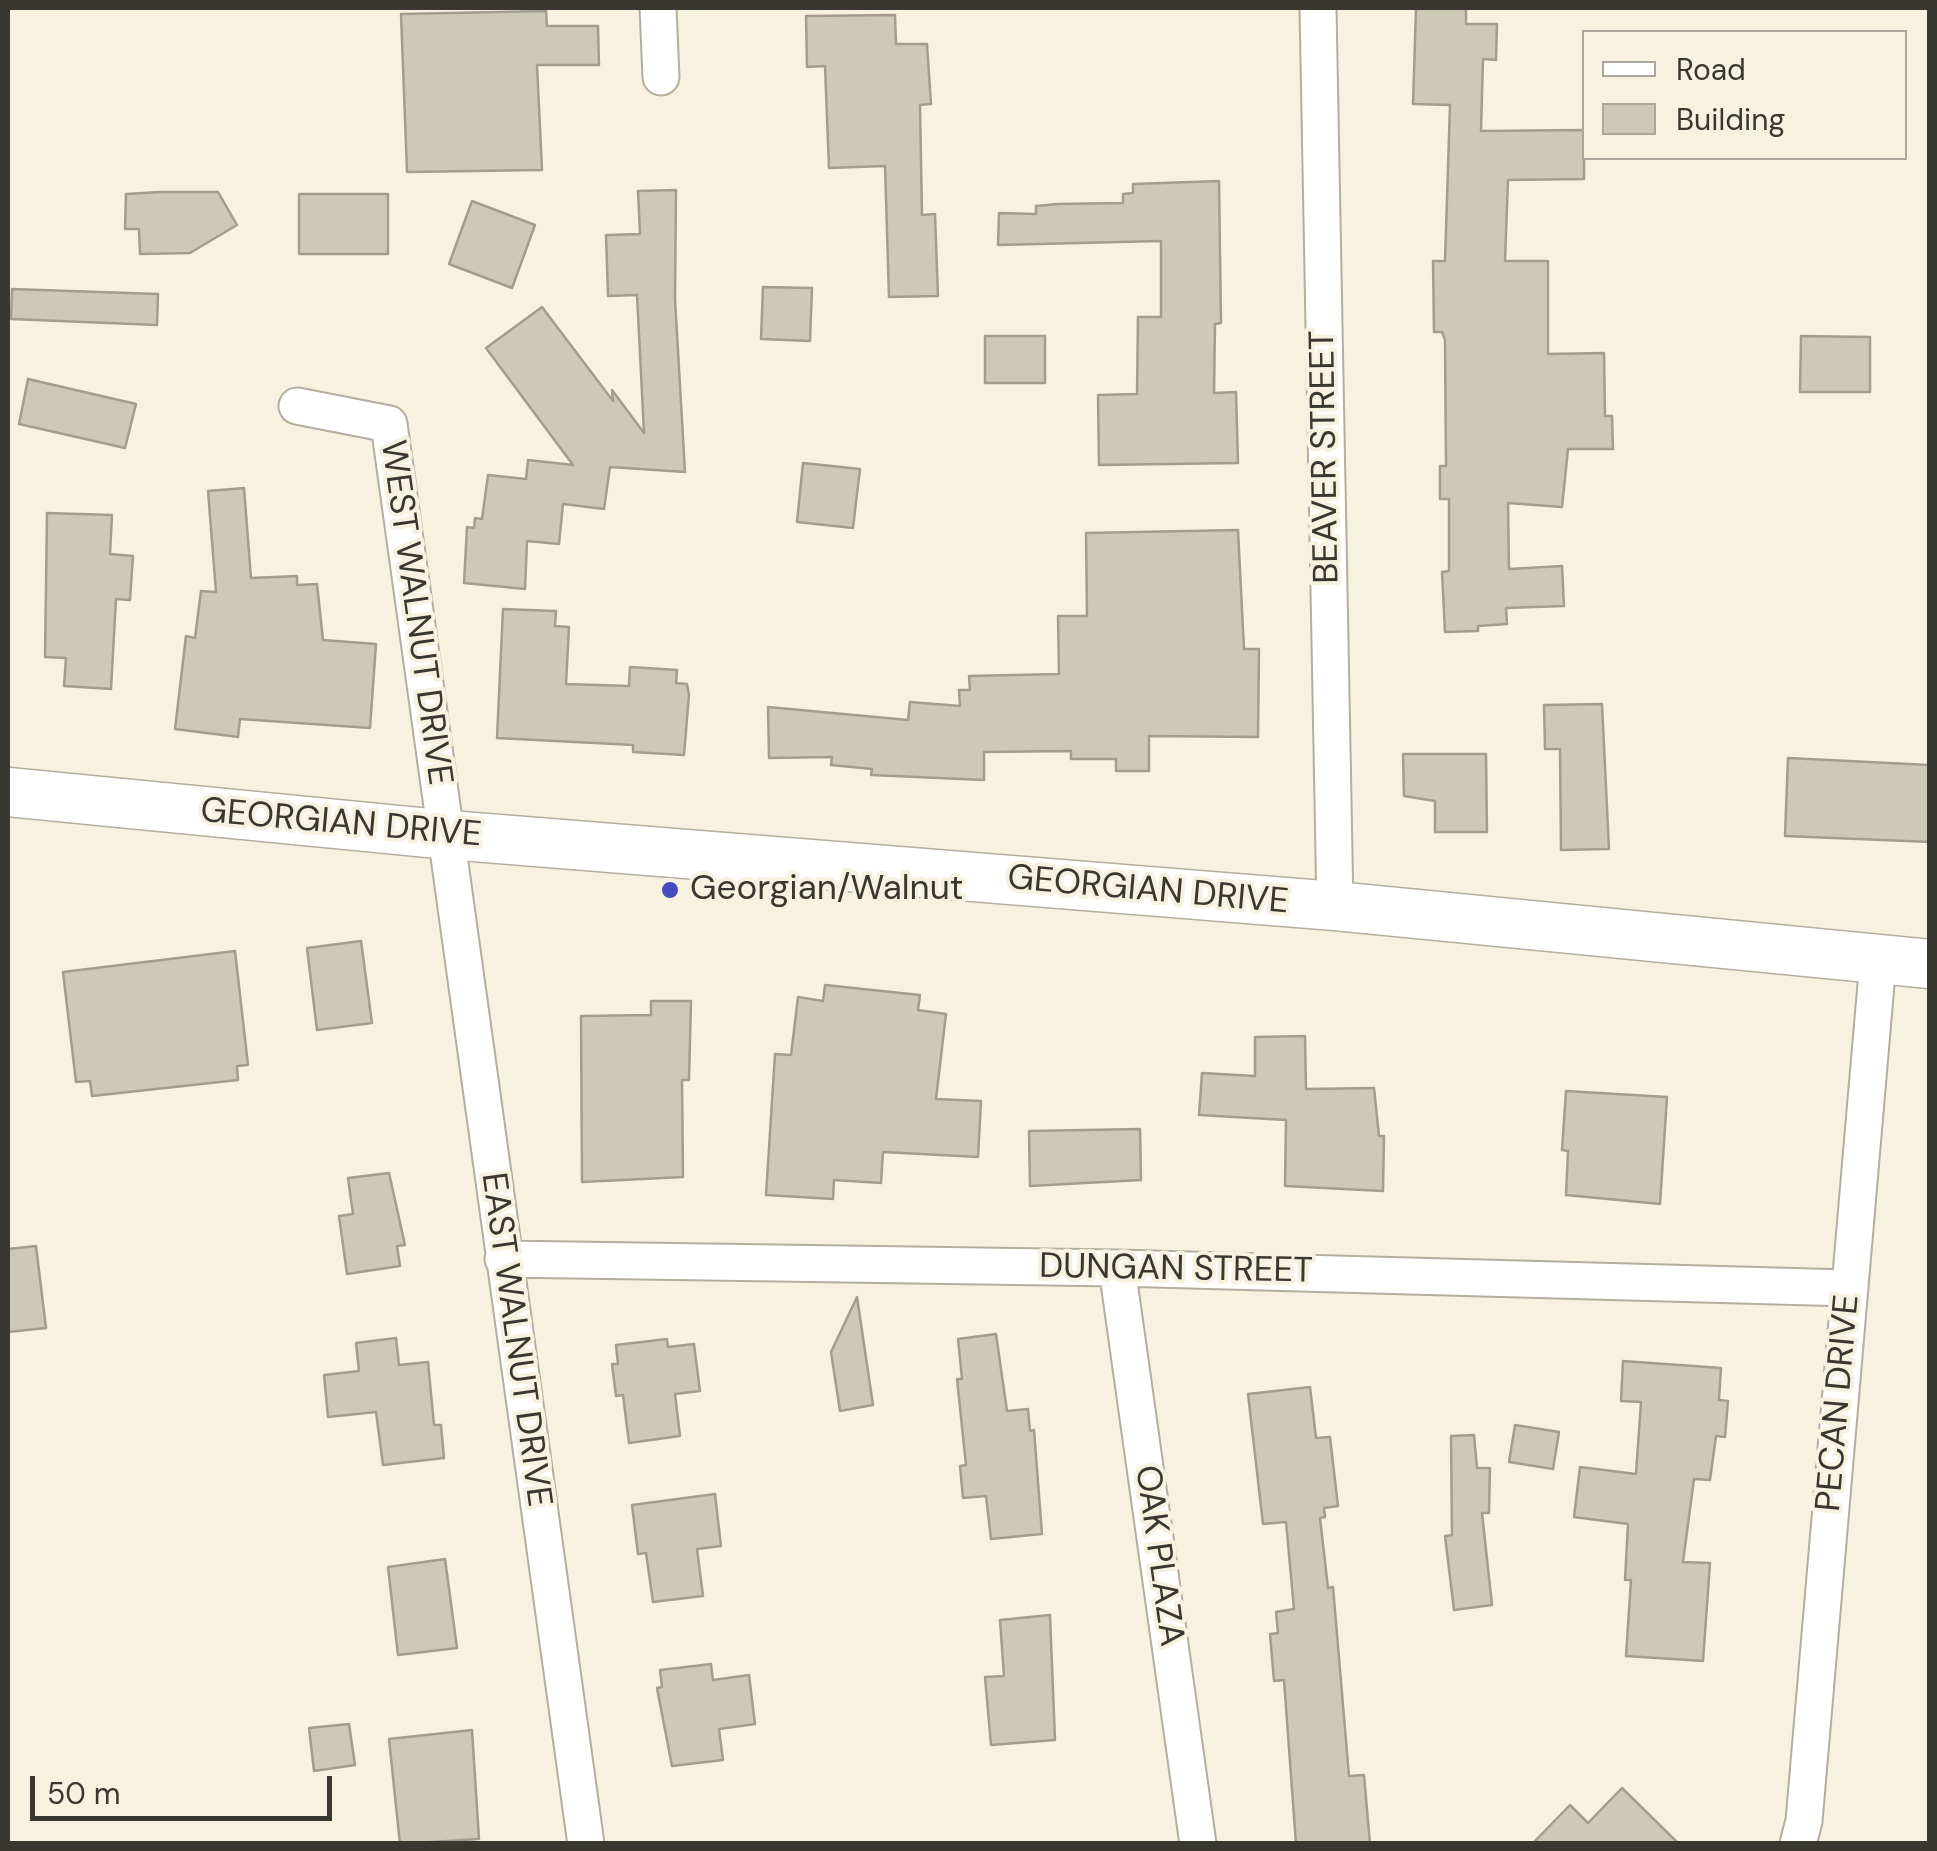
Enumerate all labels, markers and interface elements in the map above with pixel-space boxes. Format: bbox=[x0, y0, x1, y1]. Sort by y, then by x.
legend bbox=[1582, 30, 1907, 160]
text: Road bbox=[1676, 50, 1746, 89]
text: Building bbox=[1676, 100, 1785, 139]
street label: BEAVER STREET bbox=[1303, 330, 1349, 584]
street label: WEST WALNUT DRIVE bbox=[370, 438, 460, 788]
street label: GEORGIAN DRIVE bbox=[199, 791, 483, 857]
street label: GEORGIAN DRIVE bbox=[1006, 858, 1290, 924]
place label: Georgian/Walnut bbox=[690, 869, 963, 911]
marker: Georgian/Walnut bbox=[659, 879, 681, 901]
street label: EAST WALNUT DRIVE bbox=[471, 1170, 559, 1510]
street label: DUNGAN STREET bbox=[1039, 1247, 1313, 1293]
street label: PECAN DRIVE bbox=[1809, 1293, 1869, 1513]
street label: OAK PLAZA bbox=[1125, 1463, 1191, 1649]
scale bar bbox=[35, 1756, 338, 1818]
text: 50 m bbox=[47, 1774, 121, 1813]

